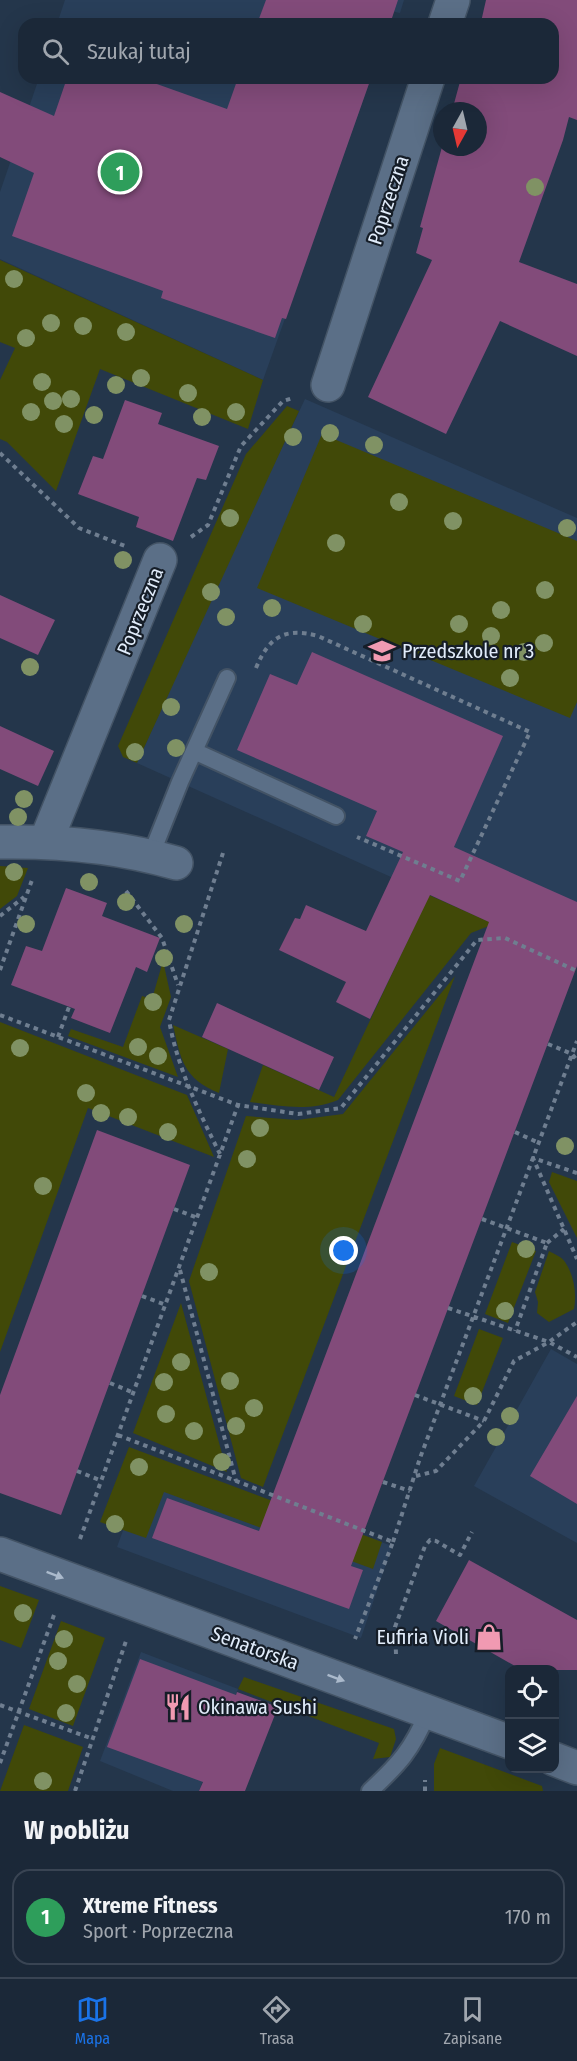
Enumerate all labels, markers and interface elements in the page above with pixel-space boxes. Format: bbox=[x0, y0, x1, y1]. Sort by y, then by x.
search box bbox=[18, 18, 559, 84]
icon: search bbox=[39, 35, 72, 68]
text: Szukaj tutaj bbox=[87, 38, 191, 65]
north arrow bbox=[433, 102, 487, 156]
pin: 1 bbox=[100, 150, 140, 195]
street label: Poprzeczna bbox=[362, 152, 414, 248]
street label: Poprzeczna bbox=[112, 564, 168, 658]
school or university icon: Przedszkole nr 3 bbox=[367, 636, 397, 666]
place label: Przedszkole nr 3 bbox=[402, 639, 534, 663]
your location bbox=[329, 1236, 358, 1265]
one-way arrow bbox=[46, 1571, 64, 1580]
street label: Senatorska bbox=[208, 1621, 302, 1675]
shop icon: Eufiria Violi bbox=[474, 1622, 504, 1652]
place label: Eufiria Violi bbox=[376, 1625, 469, 1649]
map controls bbox=[505, 1665, 559, 1773]
button: locate bbox=[505, 1665, 559, 1719]
one-way arrow bbox=[328, 1674, 346, 1684]
restaurant icon: Okinawa Sushi bbox=[163, 1692, 193, 1722]
place label: Okinawa Sushi bbox=[198, 1695, 317, 1719]
button: layers bbox=[505, 1719, 559, 1773]
text: W pobliżu bbox=[24, 1815, 130, 1846]
text: Xtreme Fitness bbox=[83, 1892, 218, 1919]
text: 1 bbox=[41, 1905, 50, 1929]
text: 170 m bbox=[505, 1905, 551, 1929]
text: Sport · Poprzeczna bbox=[83, 1919, 233, 1943]
tab: Mapa bbox=[75, 1993, 110, 2048]
tab: Trasa bbox=[260, 1993, 294, 2048]
tab: Zapisane bbox=[444, 1993, 502, 2048]

